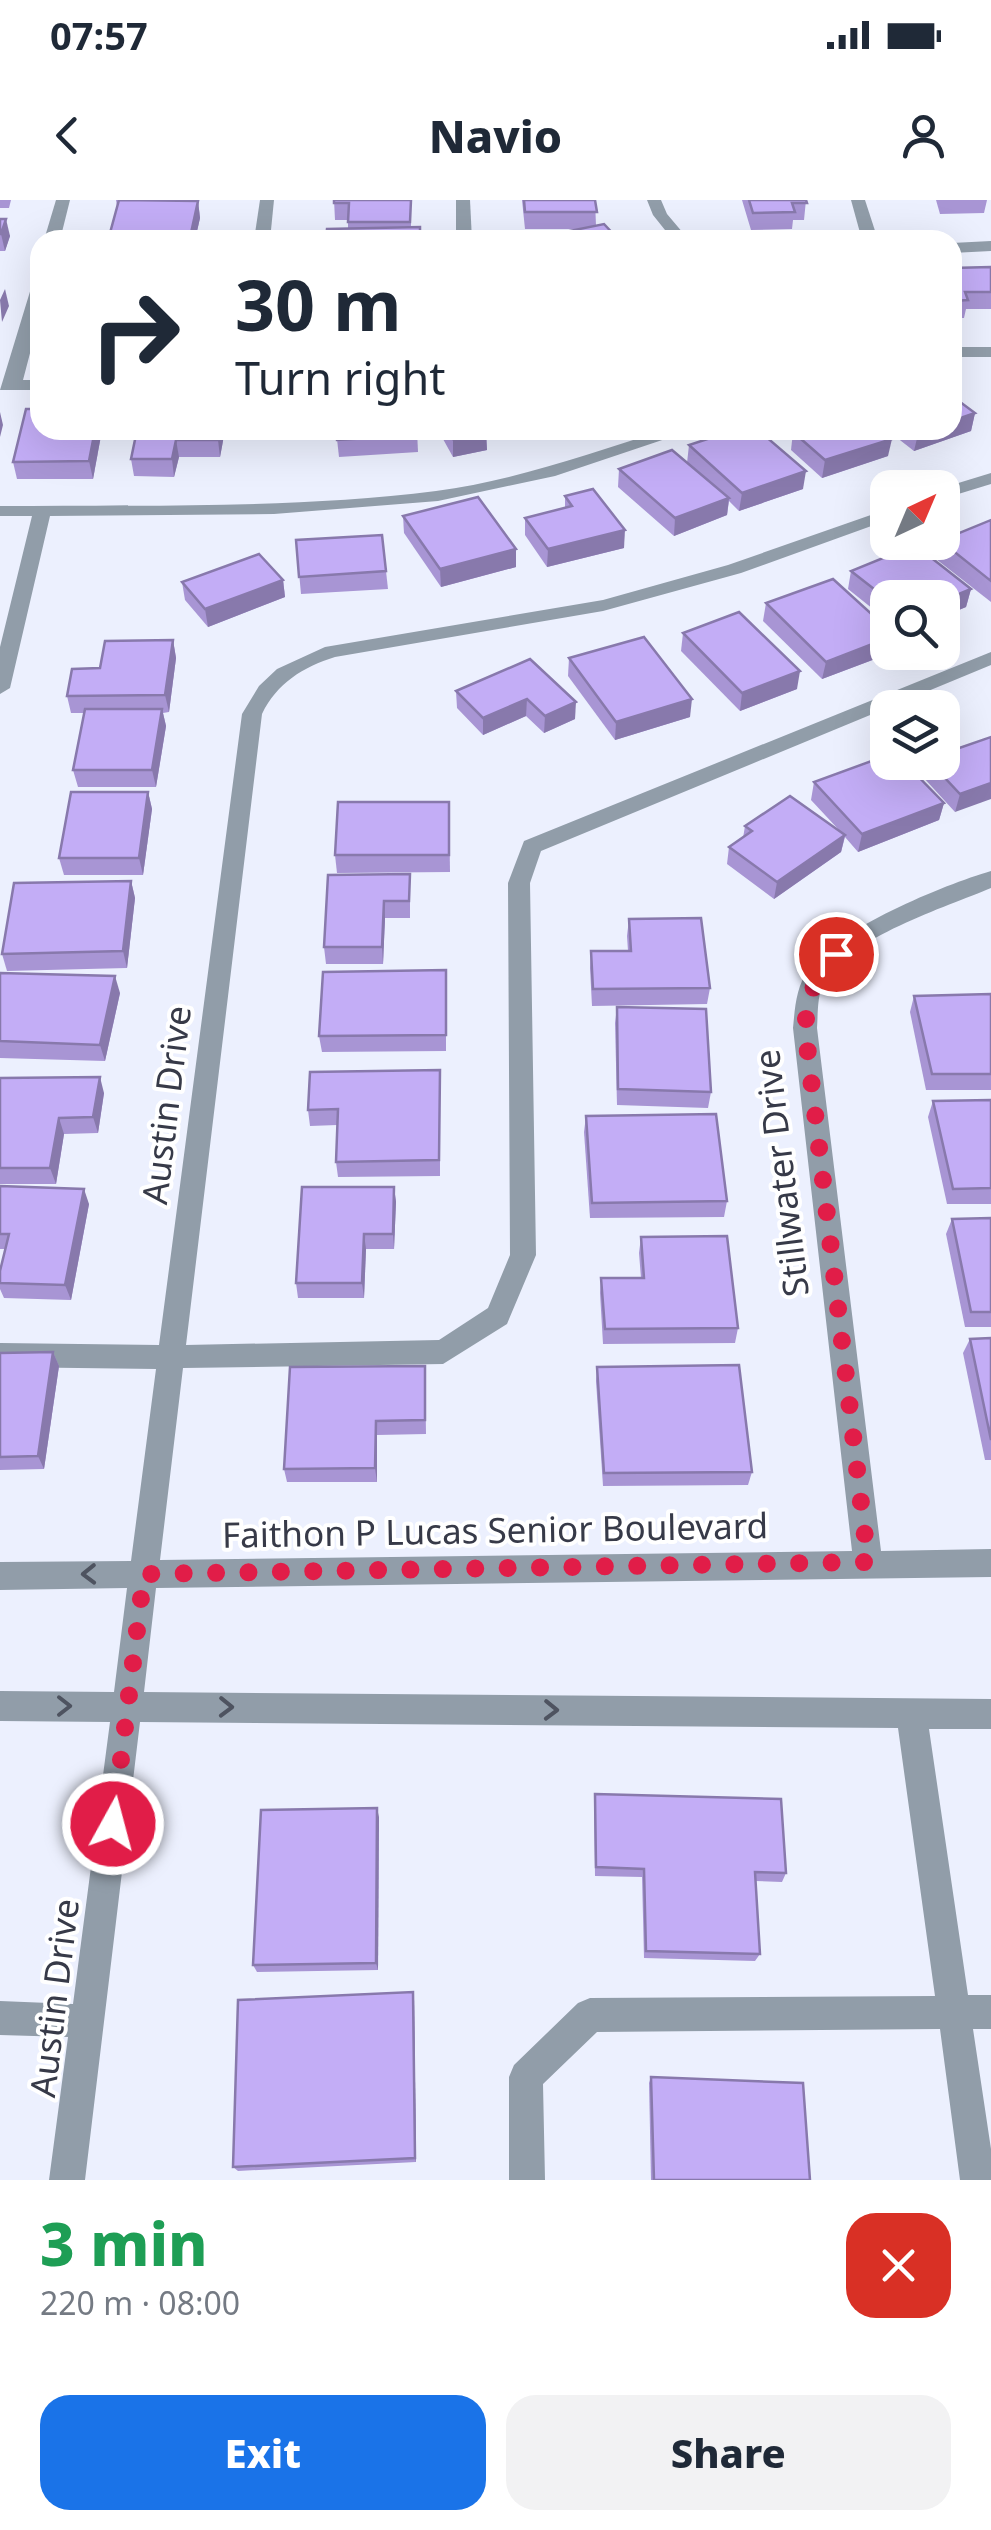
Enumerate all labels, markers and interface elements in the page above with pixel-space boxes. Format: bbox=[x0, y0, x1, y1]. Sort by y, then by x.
text: 07:57 bbox=[50, 9, 148, 61]
text: Navio bbox=[429, 105, 562, 166]
icon: back bbox=[40, 108, 95, 163]
icon: person bbox=[896, 108, 951, 163]
text: 30 m bbox=[235, 256, 402, 352]
icon: right bbox=[70, 270, 200, 400]
text: Turn right bbox=[235, 347, 446, 408]
north arrow bbox=[870, 470, 960, 560]
map controls bbox=[870, 470, 960, 780]
button: search bbox=[870, 580, 960, 670]
button: layers bbox=[870, 690, 960, 780]
pin bbox=[794, 912, 879, 997]
icon: arrive bbox=[809, 927, 864, 982]
street label: Austin Drive bbox=[130, 1003, 201, 1207]
street label: Stillwater Drive bbox=[742, 1047, 819, 1299]
street label: Faithon P Lucas Senior Boulevard bbox=[221, 1501, 768, 1558]
one-way arrow bbox=[80, 1564, 96, 1585]
one-way arrow bbox=[58, 1695, 73, 1717]
one-way arrow bbox=[220, 1696, 235, 1718]
one-way arrow bbox=[544, 1699, 560, 1721]
position arrow bbox=[61, 1772, 165, 1876]
street label: Austin Drive bbox=[18, 1896, 89, 2100]
text: 3 min bbox=[40, 2202, 208, 2284]
button: close bbox=[846, 2213, 951, 2318]
text: 220 m · 08:00 bbox=[40, 2281, 240, 2324]
button: Exit bbox=[40, 2395, 486, 2510]
button: Share bbox=[506, 2395, 951, 2510]

